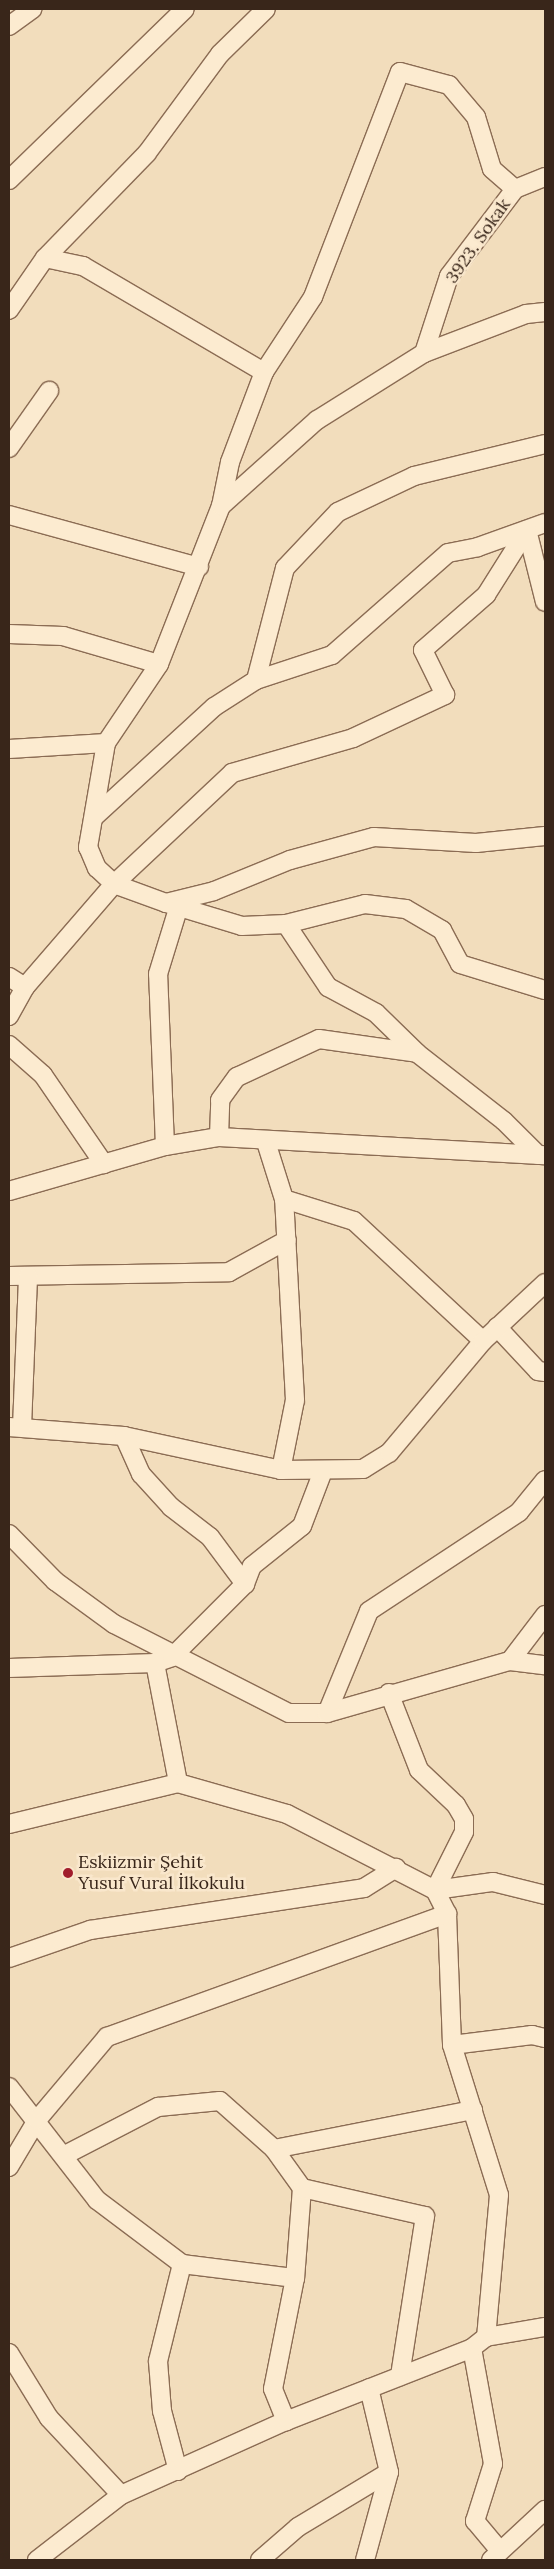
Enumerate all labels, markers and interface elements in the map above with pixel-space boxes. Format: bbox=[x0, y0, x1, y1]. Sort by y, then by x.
street label: 3923. Sokak bbox=[441, 195, 515, 287]
place label: Eskiizmir Şehit Yusuf Vural İlkokulu bbox=[78, 1852, 245, 1895]
marker: Eskiizmir Şehit Yusuf Vural İlkokulu bbox=[62, 1867, 74, 1879]

